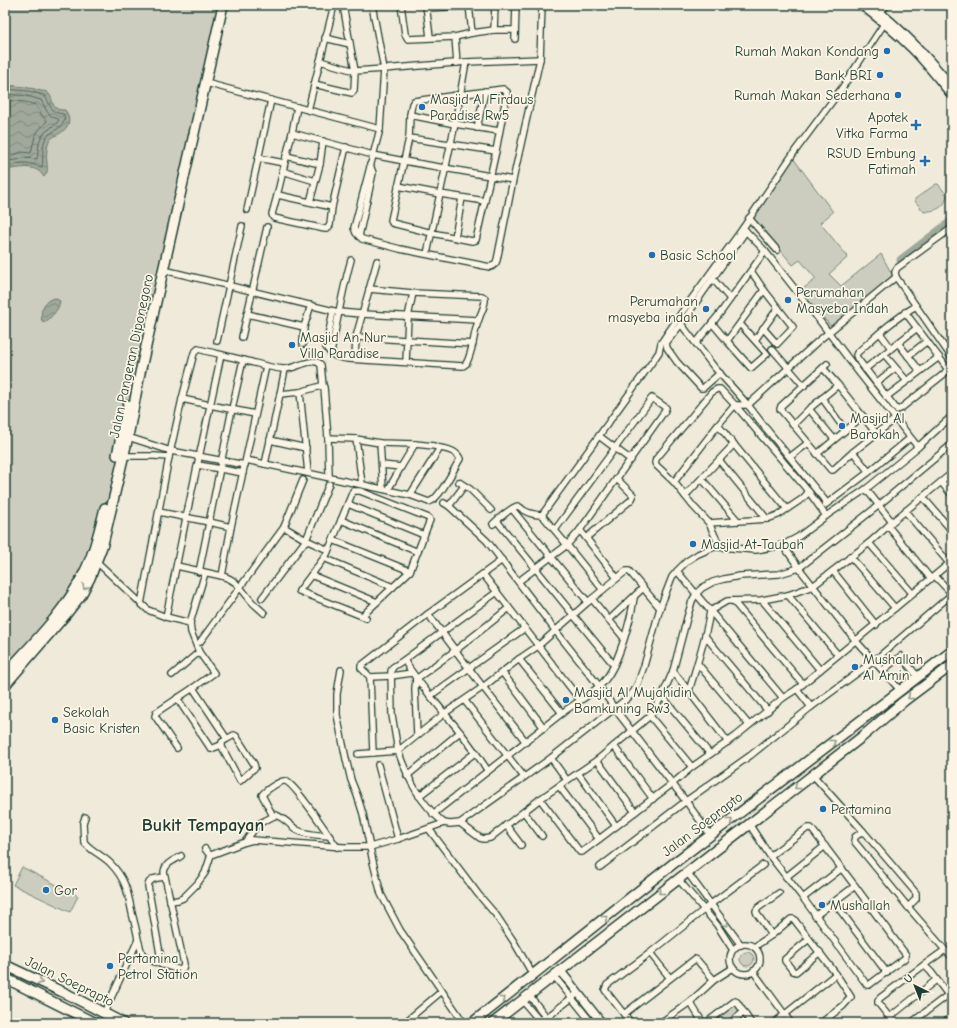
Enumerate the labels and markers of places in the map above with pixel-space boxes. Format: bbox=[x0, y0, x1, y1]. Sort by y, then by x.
place label: Rumah Makan Kondang bbox=[735, 43, 879, 60]
marker: Rumah Makan Kondang bbox=[882, 46, 892, 56]
place label: Bank BRI bbox=[814, 67, 872, 84]
marker: Bank BRI bbox=[875, 70, 885, 80]
place label: Rumah Makan Sederhana bbox=[734, 87, 890, 104]
marker: Rumah Makan Sederhana bbox=[893, 90, 903, 100]
place label: Masjid Al Firdaus Paradise Rw5 bbox=[430, 91, 533, 124]
marker: Masjid Al Firdaus Paradise Rw5 bbox=[417, 102, 427, 112]
place label: Apotek Vitka Farma bbox=[836, 109, 908, 142]
marker: Apotek Vitka Farma bbox=[911, 120, 921, 130]
place label: RSUD Embung Fatimah bbox=[827, 145, 916, 178]
marker: RSUD Embung Fatimah bbox=[919, 155, 931, 167]
place label: Basic School bbox=[660, 247, 736, 264]
marker: Basic School bbox=[647, 250, 657, 260]
place label: Perumahan Masyeba Indah bbox=[796, 284, 889, 317]
place label: Perumahan masyeba indah bbox=[608, 293, 698, 326]
marker: Perumahan Masyeba Indah bbox=[783, 295, 793, 305]
marker: Perumahan masyeba indah bbox=[701, 304, 711, 314]
place label: Masjid An Nur Villa Paradise bbox=[300, 329, 386, 362]
marker: Masjid An Nur Villa Paradise bbox=[287, 340, 297, 350]
place label: Masjid Al Barokah bbox=[850, 410, 905, 443]
marker: Masjid Al Barokah bbox=[837, 421, 847, 431]
place label: Masjid At-Taubah bbox=[701, 536, 804, 553]
marker: Masjid At-Taubah bbox=[688, 539, 698, 549]
place label: Mushallah Al Amin bbox=[863, 651, 923, 684]
marker: Mushallah Al Amin bbox=[850, 662, 860, 672]
place label: Masjid Al Mujahidin Bamkuning Rw3 bbox=[574, 684, 692, 717]
marker: Masjid Al Mujahidin Bamkuning Rw3 bbox=[561, 695, 571, 705]
place label: Sekolah Basic Kristen bbox=[63, 704, 140, 737]
marker: Sekolah Basic Kristen bbox=[50, 715, 60, 725]
place label: Pertamina bbox=[831, 801, 891, 818]
marker: Pertamina bbox=[818, 804, 828, 814]
place label: Gor bbox=[54, 882, 77, 899]
marker: Gor bbox=[41, 885, 51, 895]
place label: Mushallah bbox=[830, 897, 890, 914]
marker: Mushallah bbox=[817, 900, 827, 910]
place label: Pertamina Petrol Station bbox=[118, 950, 198, 983]
marker: Pertamina Petrol Station bbox=[105, 961, 115, 971]

